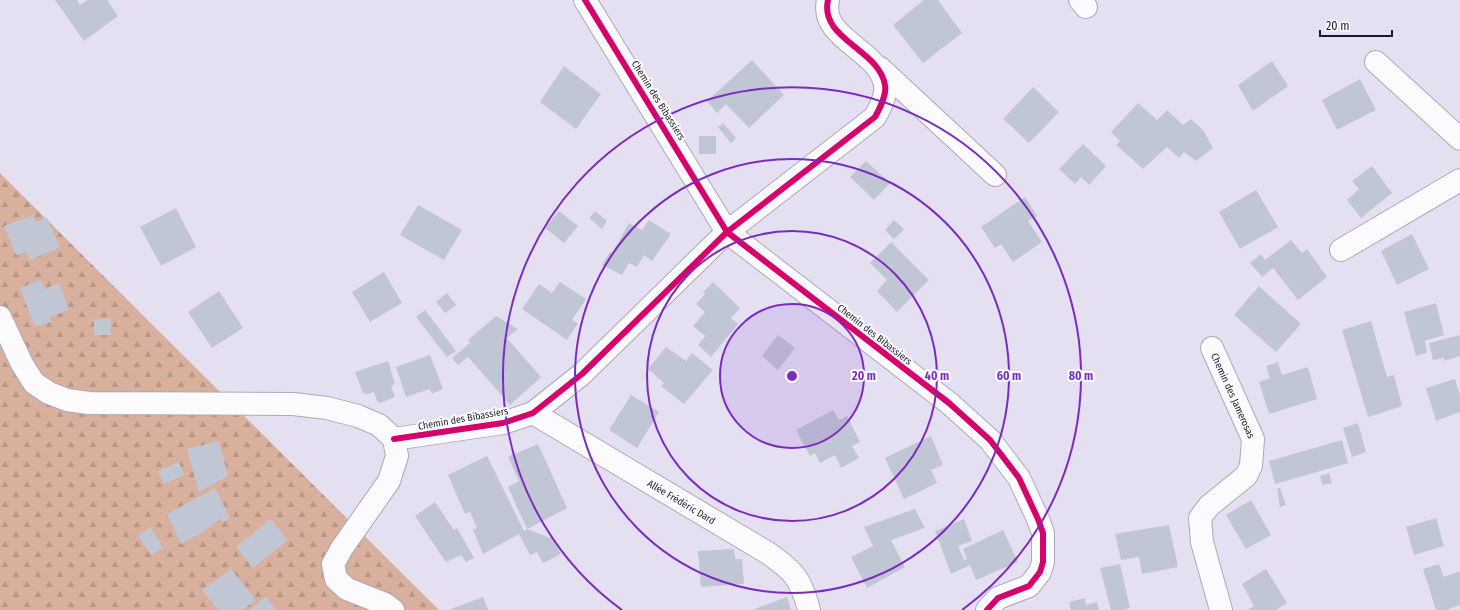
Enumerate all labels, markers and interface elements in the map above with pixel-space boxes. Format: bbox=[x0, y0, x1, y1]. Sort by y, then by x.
scale bar bbox=[1320, 12, 1392, 38]
text: 20 m bbox=[1326, 19, 1350, 33]
street label: Chemin des Bibassiers bbox=[629, 59, 687, 143]
street label: Chemin des Bibassiers bbox=[835, 302, 914, 368]
street label: Chemin des Jamerosas bbox=[1208, 351, 1257, 440]
centre of rings bbox=[785, 369, 799, 383]
text: 20 m bbox=[851, 369, 876, 383]
text: 40 m bbox=[925, 369, 949, 383]
text: 60 m bbox=[997, 369, 1021, 383]
text: 80 m bbox=[1069, 369, 1093, 383]
street label: Chemin des Bibassiers bbox=[417, 405, 509, 433]
street label: Allée Frédéric Dard bbox=[645, 477, 717, 527]

